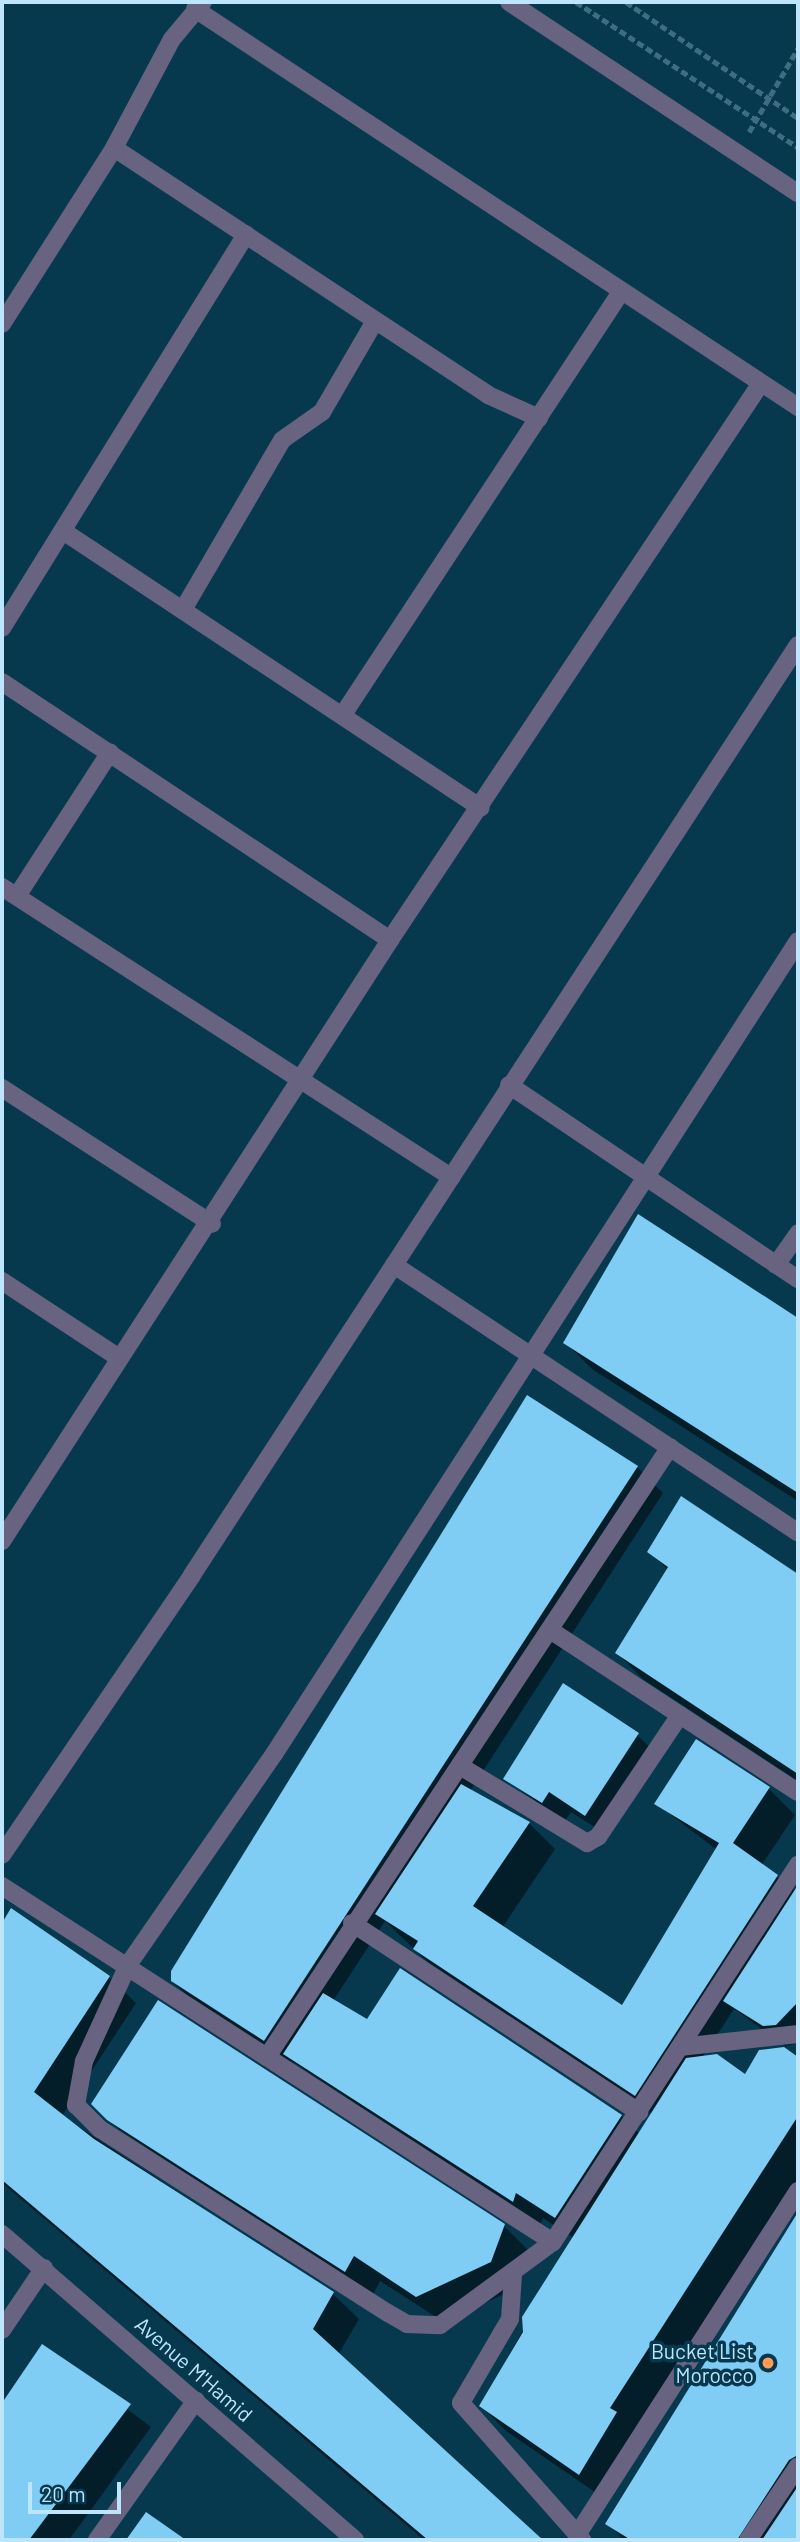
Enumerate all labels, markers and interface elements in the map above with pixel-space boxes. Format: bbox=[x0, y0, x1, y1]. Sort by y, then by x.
street label: Avenue M'Hamid bbox=[130, 2311, 258, 2427]
place label: Bucket List Morocco bbox=[651, 2338, 754, 2388]
marker: Bucket List Morocco bbox=[760, 2355, 776, 2371]
scale bar bbox=[32, 2468, 124, 2512]
text: 20 m bbox=[41, 2481, 86, 2506]

